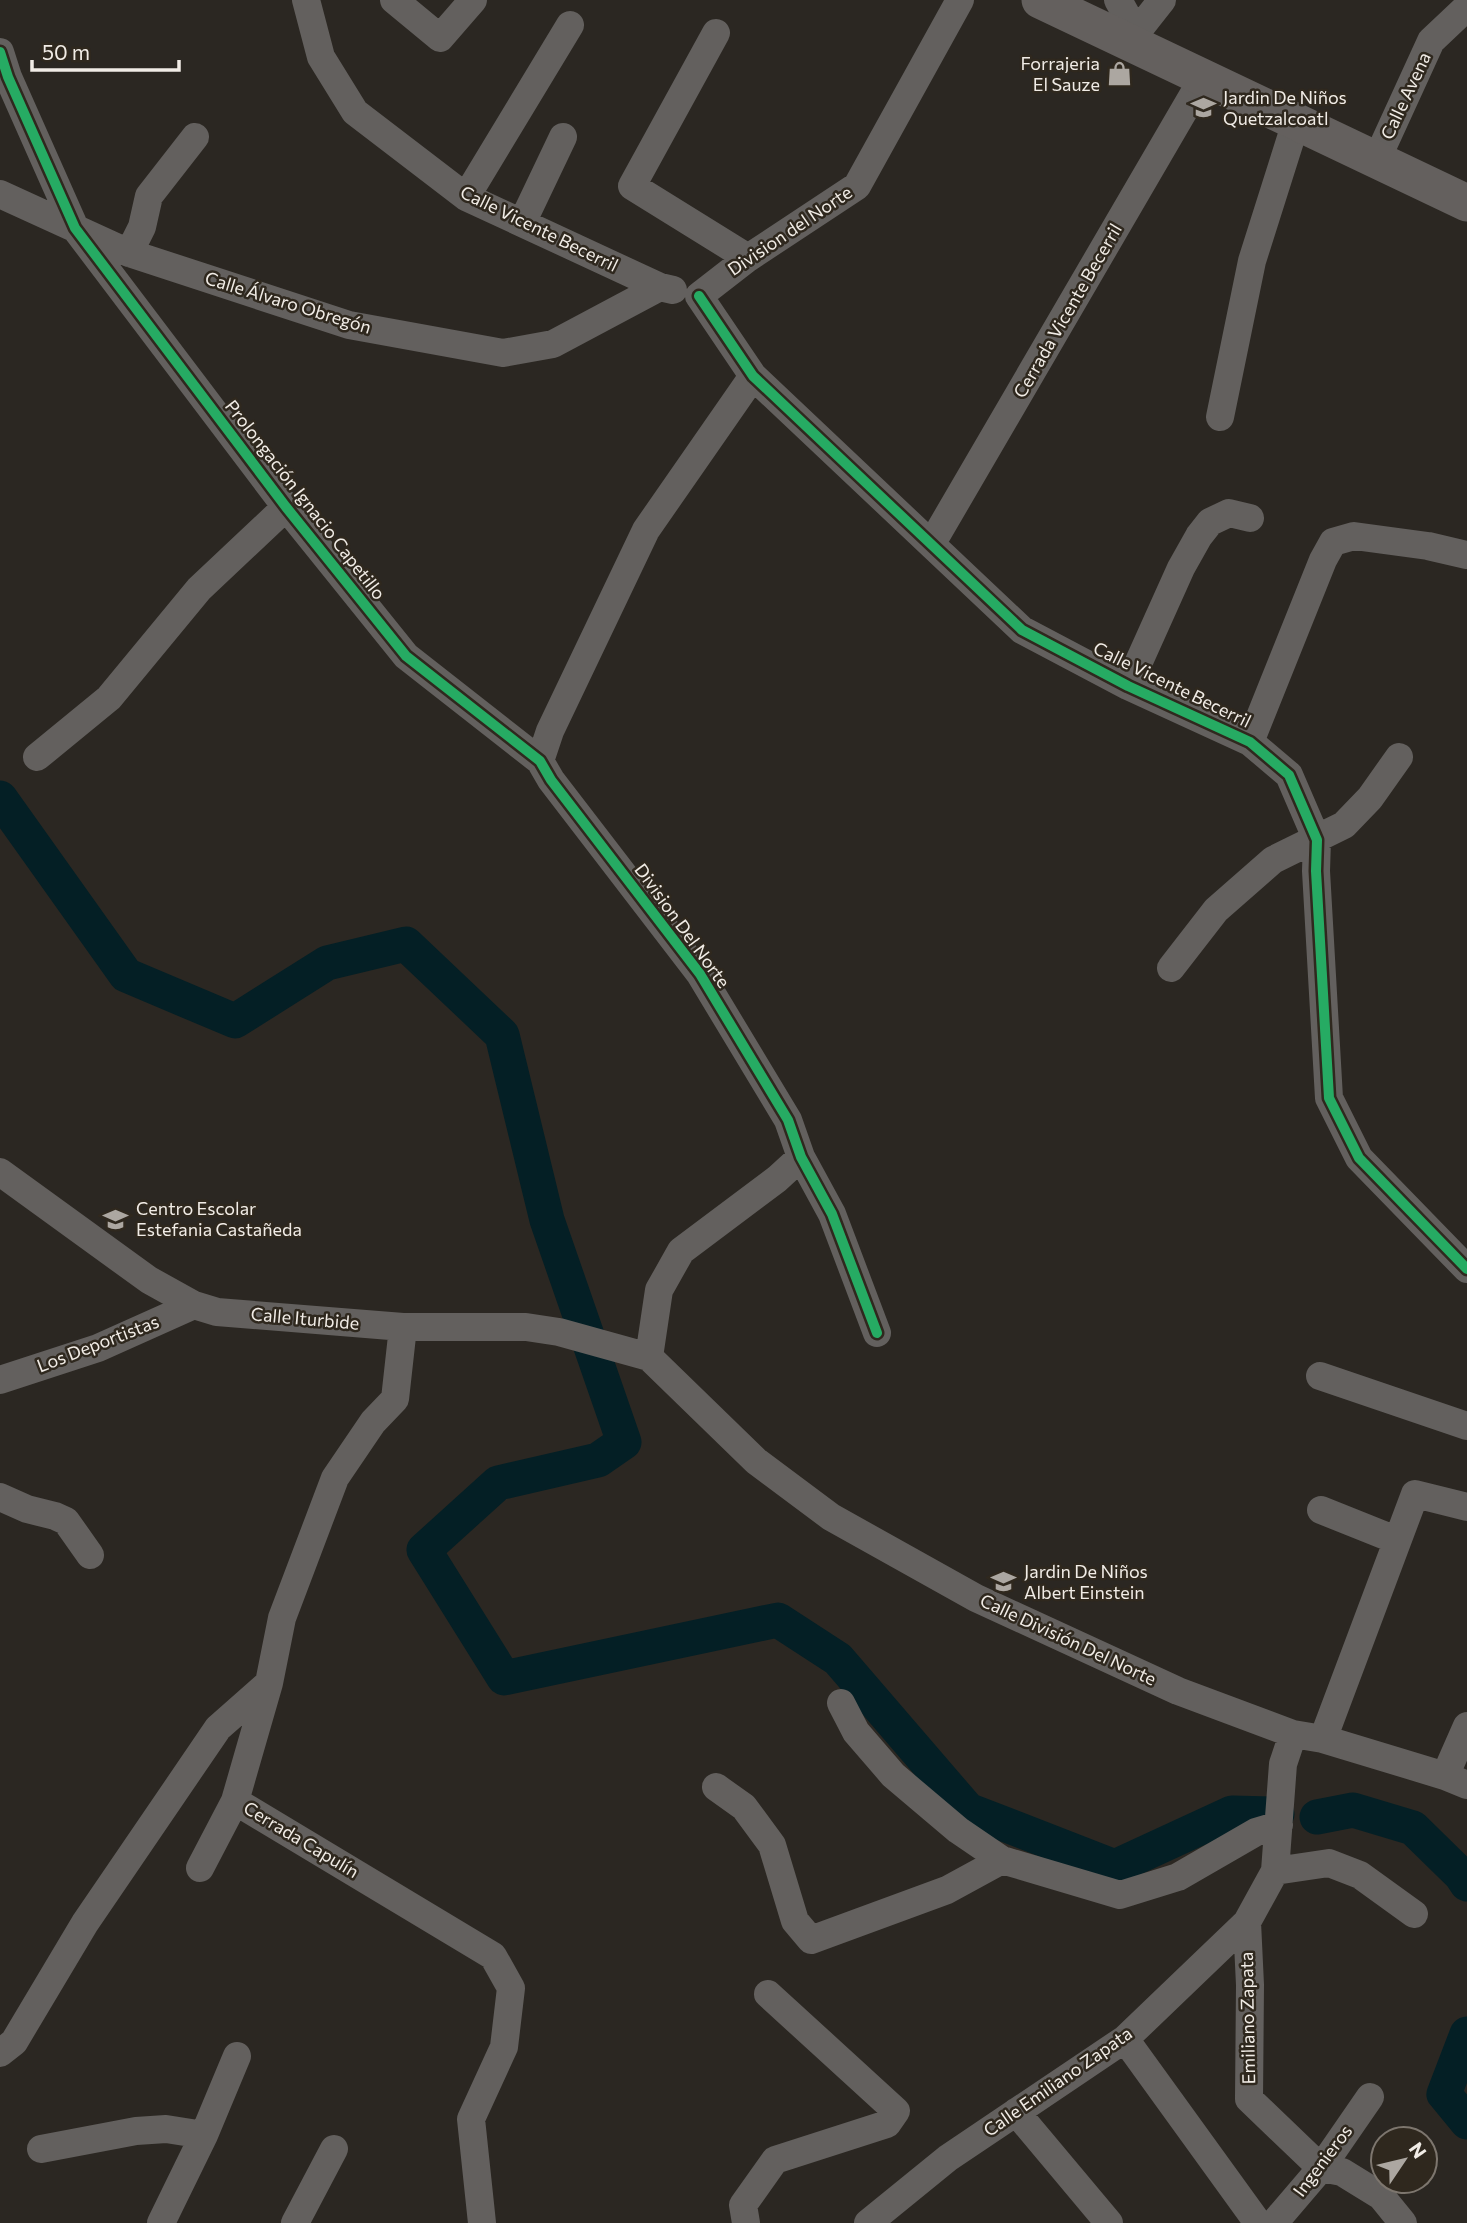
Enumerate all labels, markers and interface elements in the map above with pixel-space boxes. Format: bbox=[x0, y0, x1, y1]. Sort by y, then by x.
scale bar bbox=[32, 28, 178, 72]
text: 50 m bbox=[42, 39, 90, 64]
street label: Calle Avena bbox=[1375, 48, 1435, 143]
place label: Forrajeria El Sauze bbox=[1020, 52, 1100, 95]
shop icon: Forrajeria El Sauze bbox=[1106, 60, 1134, 88]
place label: Jardin De Niños Quetzalcoatl bbox=[1223, 86, 1347, 129]
school or university icon: Jardin De Niños Quetzalcoatl bbox=[1189, 94, 1217, 122]
street label: Calle Vicente Becerril bbox=[457, 180, 622, 276]
street label: Division del Norte bbox=[723, 180, 856, 280]
street label: Cerrada Vicente Becerril bbox=[1008, 219, 1126, 402]
street label: Calle Álvaro Obregón bbox=[202, 266, 374, 338]
street label: Prolongación Ignacio Capetillo bbox=[221, 395, 391, 604]
street label: Calle Vicente Becerril bbox=[1090, 636, 1255, 732]
street label: Division Del Norte bbox=[630, 859, 735, 992]
place label: Centro Escolar Estefania Castañeda bbox=[136, 1197, 302, 1240]
school or university icon: Centro Escolar Estefania Castañeda bbox=[102, 1205, 130, 1233]
street label: Calle Iturbide bbox=[250, 1302, 360, 1334]
street label: Los Deportistas bbox=[33, 1310, 162, 1376]
place label: Jardin De Niños Albert Einstein bbox=[1024, 1560, 1148, 1603]
school or university icon: Jardin De Niños Albert Einstein bbox=[990, 1568, 1018, 1596]
street label: Calle División Del Norte bbox=[977, 1589, 1160, 1690]
street label: Cerrada Capulín bbox=[240, 1796, 363, 1882]
street label: Emiliano Zapata bbox=[1235, 1952, 1259, 2084]
street label: Calle Emiliano Zapata bbox=[979, 2022, 1136, 2141]
street label: Ingenieros bbox=[1288, 2120, 1356, 2201]
north arrow bbox=[1369, 2125, 1439, 2195]
text: N bbox=[1405, 2138, 1432, 2162]

